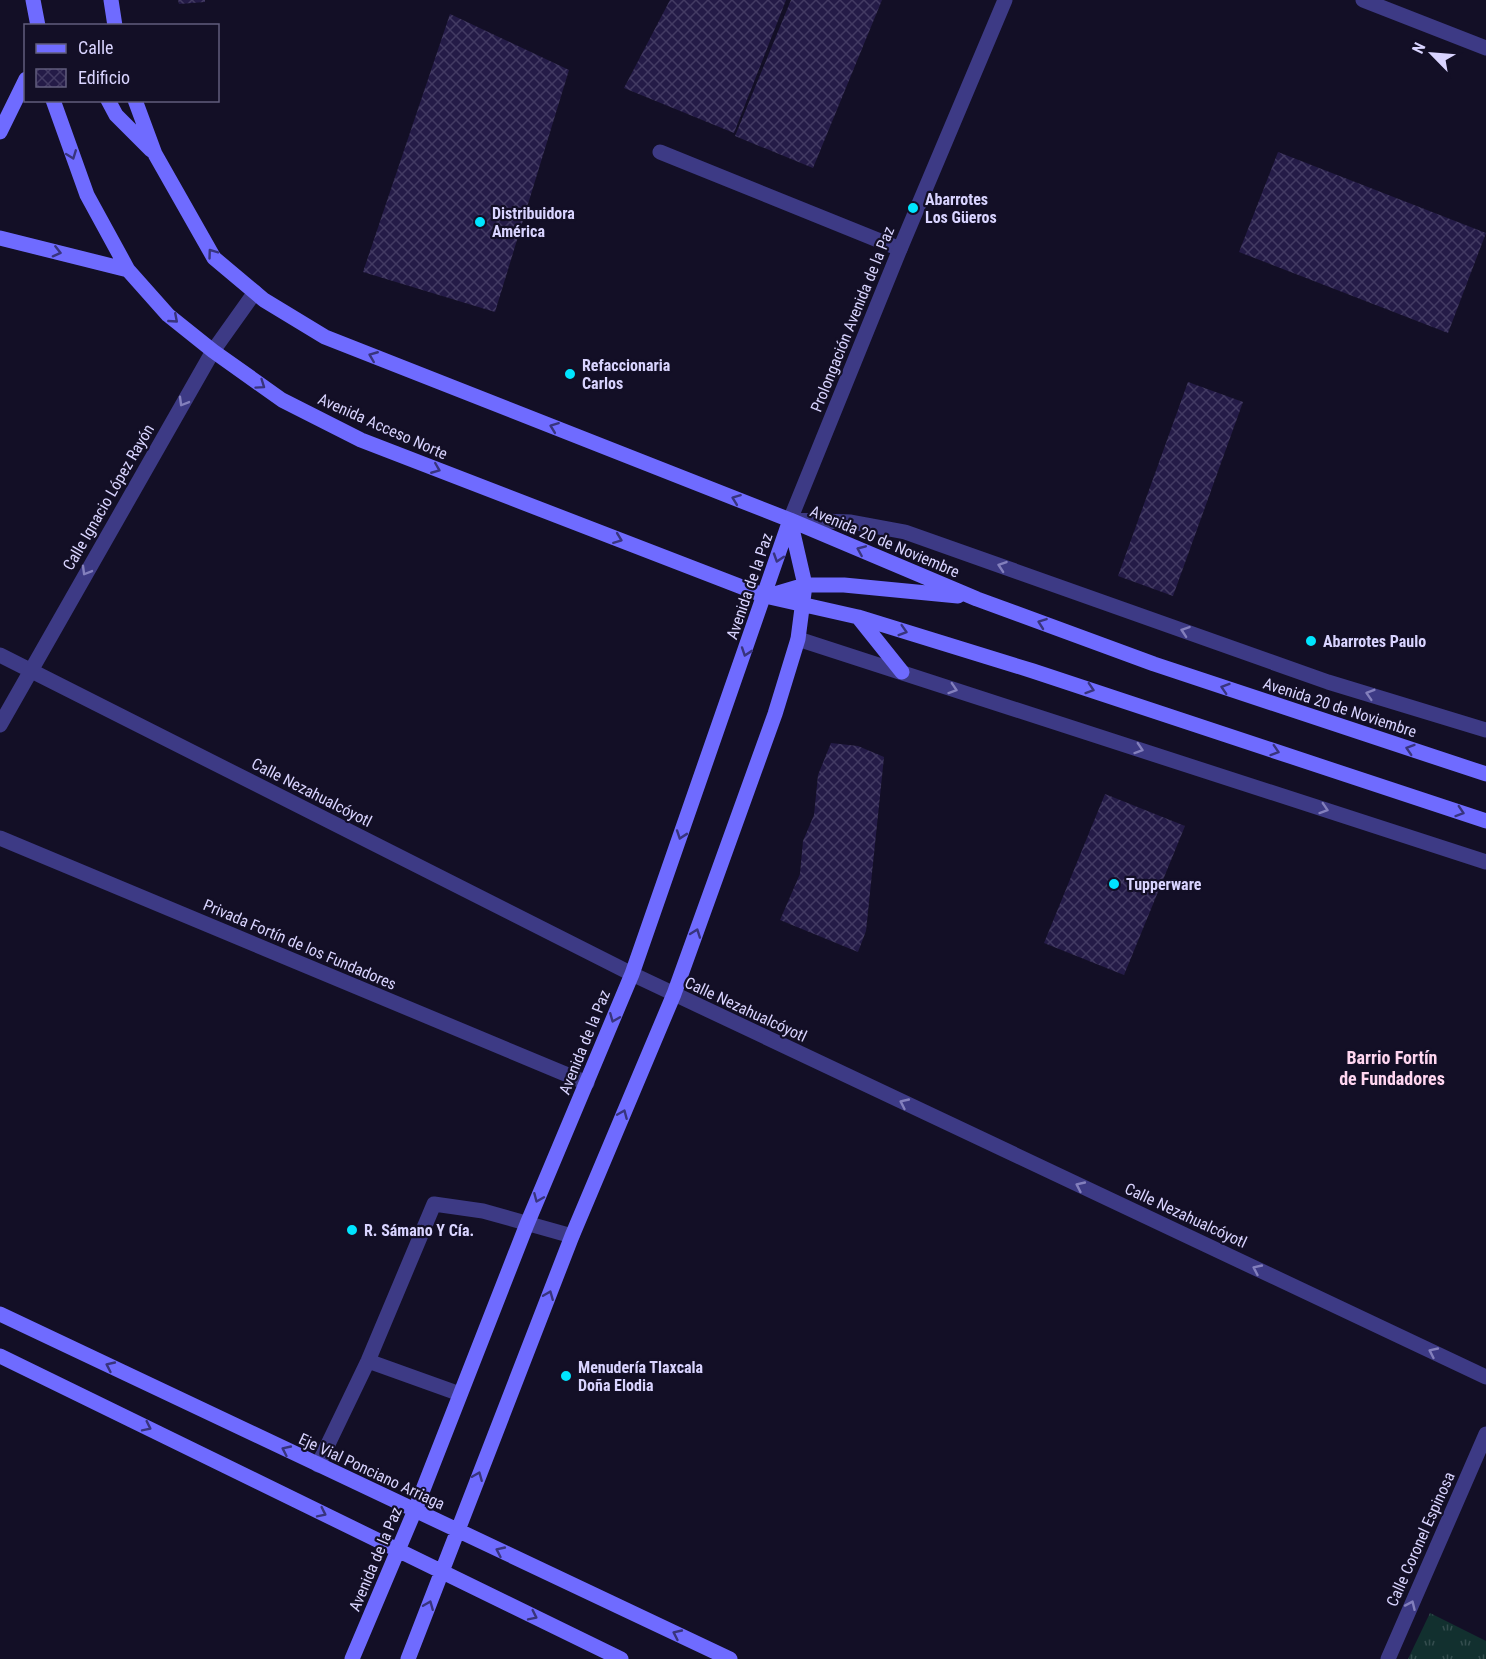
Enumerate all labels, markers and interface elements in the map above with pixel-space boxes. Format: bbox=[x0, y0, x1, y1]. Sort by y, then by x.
legend bbox=[24, 24, 219, 102]
north arrow bbox=[1402, 24, 1462, 84]
text: Calle bbox=[78, 37, 114, 58]
text: N bbox=[1408, 39, 1430, 56]
text: Edificio bbox=[78, 67, 130, 88]
one-way arrow bbox=[65, 150, 78, 160]
place label: Abarrotes Los Güeros bbox=[925, 190, 997, 227]
marker: Abarrotes Los Güeros bbox=[906, 201, 920, 215]
place label: Distribuidora América bbox=[492, 204, 575, 241]
marker: Distribuidora América bbox=[473, 215, 487, 229]
street label: Prolongación Avenida de la Paz bbox=[806, 224, 898, 415]
one-way arrow bbox=[52, 245, 62, 258]
one-way arrow bbox=[208, 248, 219, 259]
one-way arrow bbox=[167, 312, 178, 323]
one-way arrow bbox=[368, 351, 379, 363]
place label: Refaccionaria Carlos bbox=[582, 356, 671, 393]
marker: Refaccionaria Carlos bbox=[563, 367, 577, 381]
one-way arrow bbox=[254, 378, 265, 389]
street label: Avenida Acceso Norte bbox=[315, 389, 450, 464]
one-way arrow bbox=[179, 396, 191, 406]
street label: Calle Ignacio López Rayón bbox=[59, 421, 158, 574]
one-way arrow bbox=[549, 422, 560, 435]
one-way arrow bbox=[430, 462, 441, 474]
one-way arrow bbox=[731, 493, 741, 506]
street label: Avenida 20 de Noviembre bbox=[807, 501, 962, 582]
street label: Avenida de la Paz bbox=[722, 530, 777, 642]
one-way arrow bbox=[612, 532, 622, 545]
one-way arrow bbox=[856, 545, 867, 557]
one-way arrow bbox=[772, 552, 785, 563]
one-way arrow bbox=[997, 561, 1007, 574]
one-way arrow bbox=[82, 565, 93, 575]
one-way arrow bbox=[1037, 617, 1047, 630]
one-way arrow bbox=[898, 624, 908, 636]
one-way arrow bbox=[1180, 626, 1191, 639]
place label: Abarrotes Paulo bbox=[1323, 632, 1426, 651]
marker: Abarrotes Paulo bbox=[1304, 634, 1318, 648]
one-way arrow bbox=[740, 646, 753, 656]
street label: Avenida 20 de Noviembre bbox=[1261, 674, 1419, 741]
one-way arrow bbox=[947, 682, 958, 694]
one-way arrow bbox=[1084, 682, 1094, 694]
one-way arrow bbox=[1220, 683, 1231, 695]
one-way arrow bbox=[1365, 689, 1376, 702]
one-way arrow bbox=[1133, 742, 1144, 754]
one-way arrow bbox=[1269, 743, 1280, 756]
one-way arrow bbox=[1406, 744, 1416, 756]
street label: Calle Nezahualcóyotl bbox=[248, 754, 375, 831]
one-way arrow bbox=[1318, 802, 1329, 815]
one-way arrow bbox=[1454, 805, 1465, 817]
one-way arrow bbox=[675, 829, 688, 840]
place label: Tupperware bbox=[1126, 875, 1202, 894]
marker: Tupperware bbox=[1107, 877, 1121, 891]
street label: Privada Fortín de los Fundadores bbox=[200, 895, 399, 994]
one-way arrow bbox=[688, 928, 701, 939]
street label: Calle Nezahualcóyotl bbox=[682, 973, 810, 1046]
street label: Avenida de la Paz bbox=[555, 987, 614, 1097]
one-way arrow bbox=[609, 1012, 621, 1023]
district label: Barrio Fortín de Fundadores bbox=[1339, 1047, 1445, 1089]
one-way arrow bbox=[899, 1098, 910, 1110]
one-way arrow bbox=[616, 1109, 628, 1120]
street label: Calle Nezahualcóyotl bbox=[1122, 1179, 1250, 1252]
one-way arrow bbox=[1076, 1181, 1087, 1193]
one-way arrow bbox=[533, 1192, 545, 1203]
place label: R. Sámano Y Cía. bbox=[364, 1221, 474, 1240]
marker: R. Sámano Y Cía. bbox=[345, 1223, 359, 1237]
one-way arrow bbox=[1252, 1264, 1263, 1276]
one-way arrow bbox=[542, 1290, 555, 1300]
one-way arrow bbox=[1429, 1347, 1440, 1359]
place label: Menudería Tlaxcala Doña Elodia bbox=[578, 1358, 704, 1395]
one-way arrow bbox=[105, 1362, 116, 1374]
marker: Menudería Tlaxcala Doña Elodia bbox=[559, 1369, 573, 1383]
one-way arrow bbox=[141, 1420, 152, 1432]
street label: Eje Vial Ponciano Arriaga bbox=[296, 1429, 448, 1514]
one-way arrow bbox=[282, 1445, 293, 1457]
street label: Calle Coronel Espinosa bbox=[1382, 1469, 1459, 1609]
one-way arrow bbox=[471, 1471, 483, 1482]
street label: Avenida de la Paz bbox=[345, 1504, 406, 1614]
one-way arrow bbox=[316, 1505, 327, 1517]
one-way arrow bbox=[496, 1547, 507, 1559]
one-way arrow bbox=[422, 1600, 434, 1611]
one-way arrow bbox=[1404, 1601, 1416, 1612]
one-way arrow bbox=[526, 1608, 537, 1620]
one-way arrow bbox=[672, 1630, 683, 1642]

